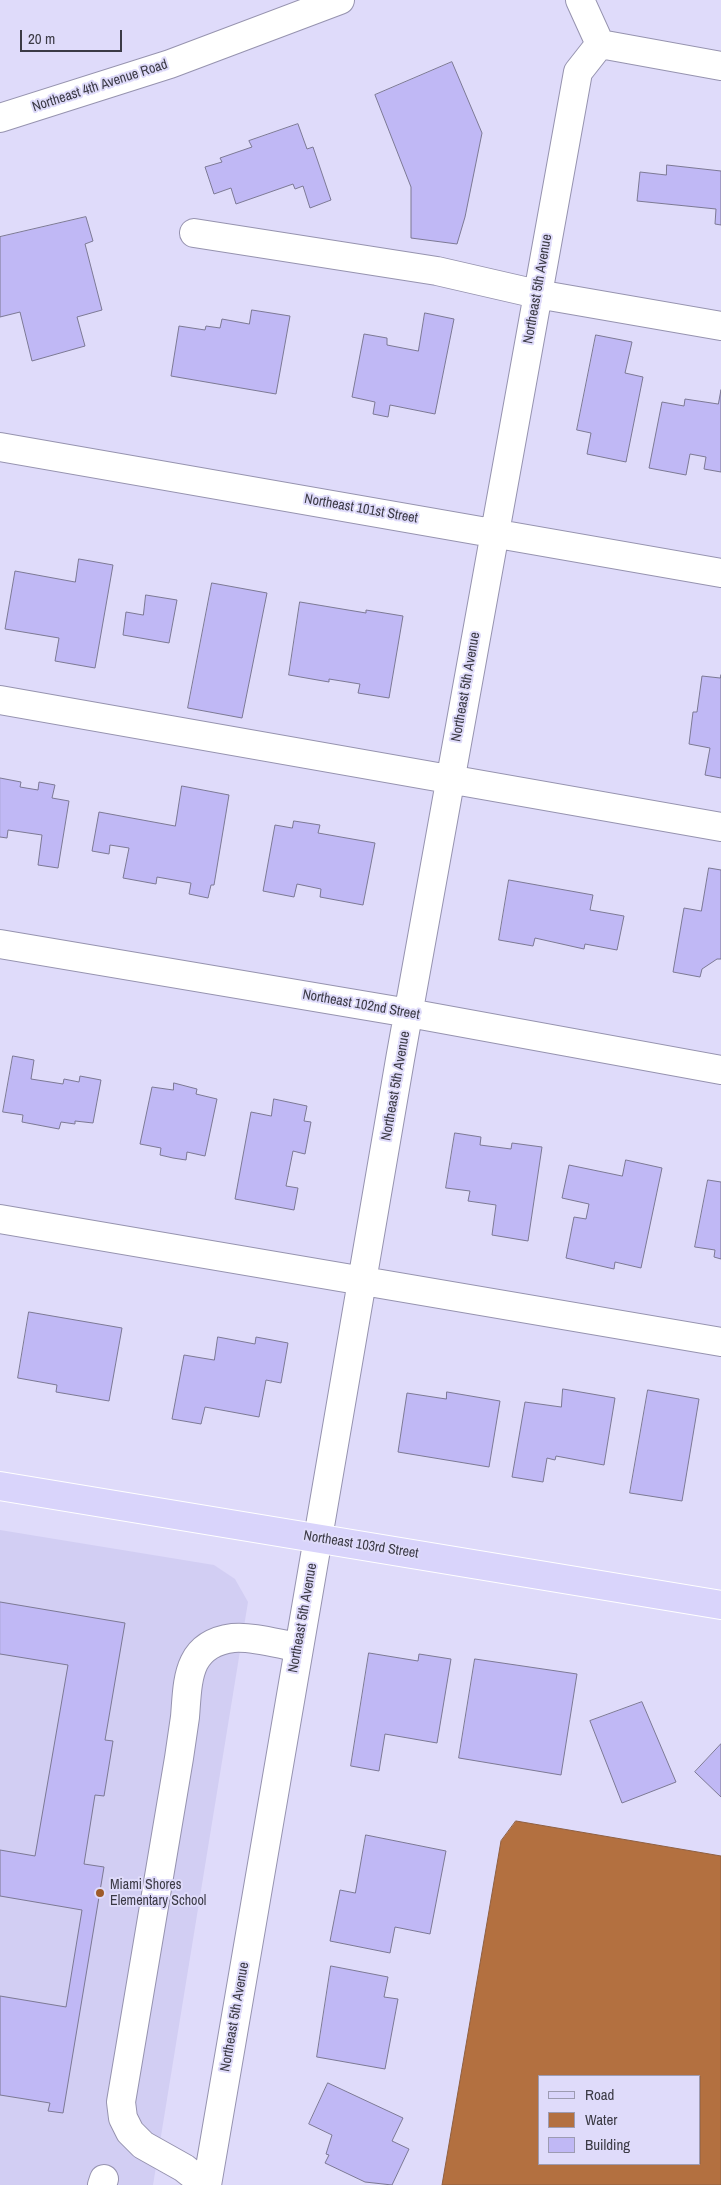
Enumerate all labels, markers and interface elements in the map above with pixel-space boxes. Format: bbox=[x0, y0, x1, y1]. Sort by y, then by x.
scale bar bbox=[22, 20, 125, 52]
text: 20 m bbox=[28, 28, 55, 49]
street label: Northeast 4th Avenue Road bbox=[30, 56, 170, 116]
street label: Northeast 5th Avenue bbox=[520, 233, 556, 345]
street label: Northeast 101st Street bbox=[303, 491, 419, 527]
street label: Northeast 5th Avenue bbox=[448, 631, 484, 743]
street label: Northeast 102nd Street bbox=[301, 986, 421, 1024]
street label: Northeast 5th Avenue bbox=[378, 1030, 414, 1142]
street label: Northeast 103rd Street bbox=[302, 1528, 420, 1562]
street label: Northeast 5th Avenue bbox=[285, 1562, 321, 1674]
place label: Miami Shores Elementary School bbox=[110, 1877, 206, 1910]
marker: Miami Shores Elementary School bbox=[94, 1887, 106, 1899]
street label: Northeast 5th Avenue bbox=[217, 1961, 253, 2073]
legend bbox=[538, 2075, 701, 2165]
text: Road bbox=[585, 2084, 614, 2105]
text: Water bbox=[585, 2109, 617, 2130]
text: Building bbox=[585, 2134, 630, 2155]

